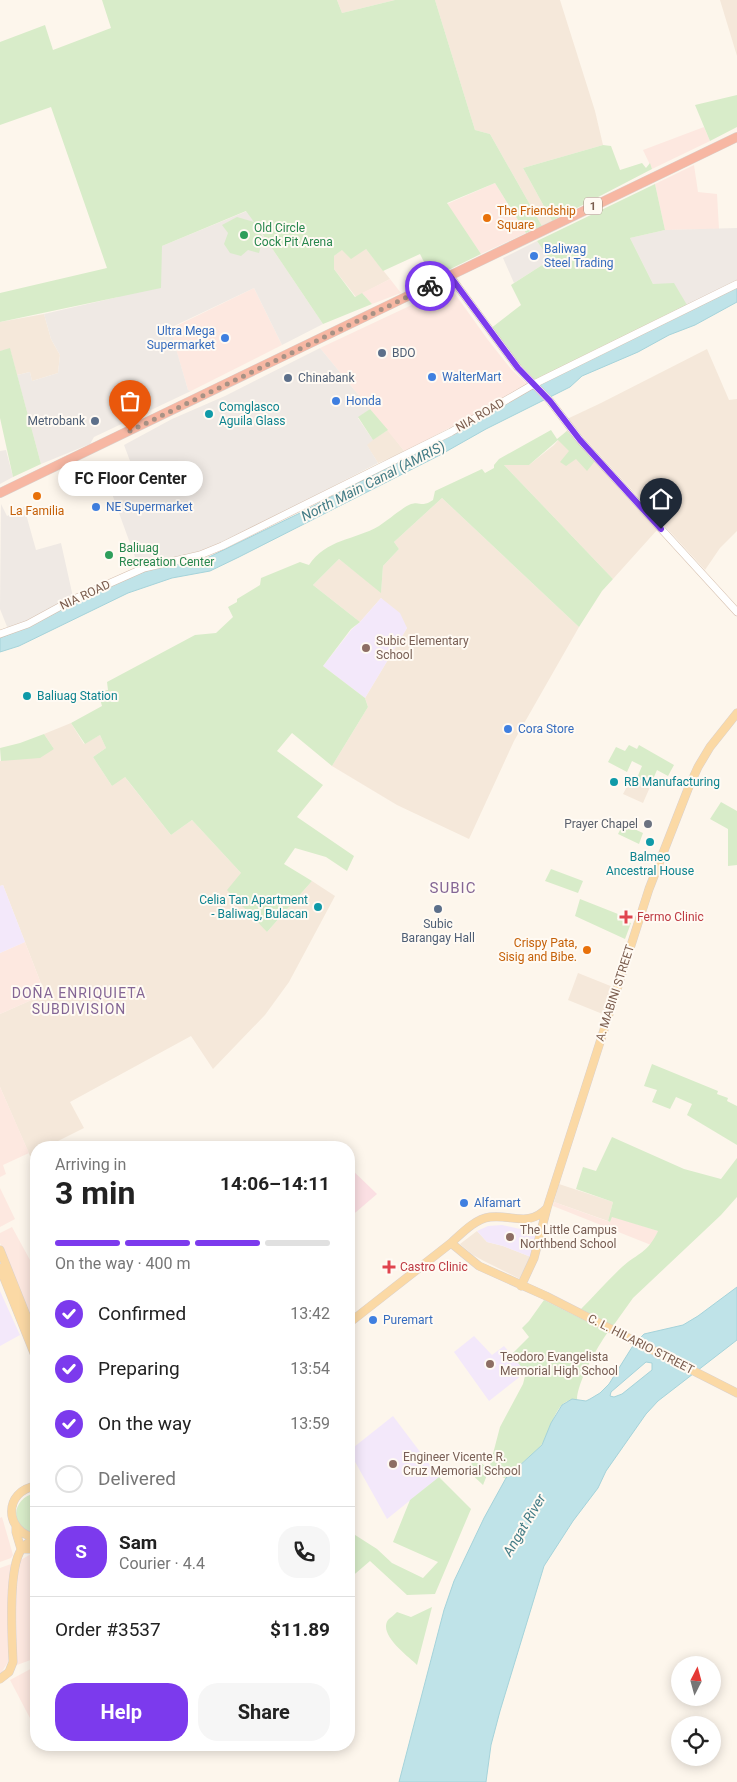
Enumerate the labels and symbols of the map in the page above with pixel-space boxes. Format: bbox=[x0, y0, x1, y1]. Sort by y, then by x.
road number: 1 bbox=[584, 198, 602, 215]
place label: The Friendship Square bbox=[497, 204, 576, 232]
marker: The Friendship Square bbox=[481, 212, 493, 224]
place label: Old Circle Cock Pit Arena bbox=[254, 221, 333, 249]
marker: Old Circle Cock Pit Arena bbox=[238, 229, 250, 241]
place label: Baliwag Steel Trading bbox=[544, 242, 614, 270]
marker: Baliwag Steel Trading bbox=[528, 250, 540, 262]
courier bbox=[405, 261, 455, 311]
place label: Ultra Mega Supermarket bbox=[147, 324, 215, 352]
marker: Ultra Mega Supermarket bbox=[219, 332, 231, 344]
place label: BDO bbox=[392, 346, 416, 360]
marker: BDO bbox=[376, 347, 388, 359]
place label: WalterMart bbox=[442, 370, 502, 384]
place label: Chinabank bbox=[298, 371, 355, 385]
marker: WalterMart bbox=[426, 371, 438, 383]
marker: Chinabank bbox=[282, 372, 294, 384]
pin bbox=[109, 380, 151, 431]
place label: Honda bbox=[346, 394, 381, 408]
marker: Honda bbox=[330, 395, 342, 407]
street label: NIA ROAD bbox=[453, 395, 507, 435]
place label: Comglasco Aguila Glass bbox=[219, 400, 286, 428]
marker: Comglasco Aguila Glass bbox=[203, 408, 215, 420]
place label: Metrobank bbox=[27, 414, 86, 428]
marker: Metrobank bbox=[89, 415, 101, 427]
water label: North Main Canal (AMRIS) bbox=[298, 438, 448, 525]
callout: FC Floor Center bbox=[58, 461, 202, 496]
pin bbox=[640, 478, 682, 529]
marker: La Familia bbox=[31, 490, 43, 502]
place label: NE Supermarket bbox=[106, 500, 193, 514]
marker: NE Supermarket bbox=[90, 501, 102, 513]
place label: La Familia bbox=[10, 504, 64, 518]
place label: Baliuag Recreation Center bbox=[119, 541, 214, 569]
marker: Baliuag Recreation Center bbox=[103, 549, 115, 561]
street label: NIA ROAD bbox=[58, 577, 113, 613]
place label: Subic Elementary School bbox=[376, 634, 469, 662]
marker: Subic Elementary School bbox=[360, 642, 372, 654]
place label: Baliuag Station bbox=[37, 689, 118, 703]
marker: Baliuag Station bbox=[21, 690, 33, 702]
place label: Cora Store bbox=[518, 722, 574, 736]
marker: Cora Store bbox=[502, 723, 514, 735]
place label: RB Manufacturing bbox=[624, 775, 720, 789]
marker: RB Manufacturing bbox=[608, 776, 620, 788]
place label: Prayer Chapel bbox=[564, 817, 638, 831]
marker: Prayer Chapel bbox=[642, 818, 654, 830]
marker: Balmeo Ancestral House bbox=[644, 836, 656, 848]
place label: Balmeo Ancestral House bbox=[606, 850, 694, 878]
district label: SUBIC bbox=[430, 879, 476, 897]
place label: Celia Tan Apartment - Baliwag, Bulacan bbox=[199, 893, 308, 921]
marker: Celia Tan Apartment - Baliwag, Bulacan bbox=[312, 901, 324, 913]
marker: Subic Barangay Hall bbox=[432, 903, 444, 915]
marker: Fermo Clinic bbox=[619, 910, 633, 924]
place label: Fermo Clinic bbox=[637, 910, 704, 924]
place label: Subic Barangay Hall bbox=[401, 917, 475, 945]
place label: Crispy Pata, Sisig and Bibe. bbox=[499, 936, 577, 964]
street label: A. MABINI STREET bbox=[593, 943, 637, 1043]
marker: Crispy Pata, Sisig and Bibe. bbox=[581, 944, 593, 956]
district label: DOÑA ENRIQUIETA SUBDIVISION bbox=[12, 984, 146, 1017]
place label: Alfamart bbox=[474, 1196, 521, 1210]
marker: Alfamart bbox=[458, 1197, 470, 1209]
place label: The Little Campus Northbend School bbox=[520, 1223, 617, 1251]
marker: The Little Campus Northbend School bbox=[504, 1231, 516, 1243]
marker: Castro Clinic bbox=[382, 1260, 396, 1274]
place label: Castro Clinic bbox=[400, 1260, 468, 1274]
street label: C. L. HILARIO STREET bbox=[586, 1311, 696, 1377]
place label: Puremart bbox=[383, 1313, 433, 1327]
marker: Puremart bbox=[367, 1314, 379, 1326]
place label: Teodoro Evangelista Memorial High School bbox=[500, 1350, 618, 1378]
marker: Teodoro Evangelista Memorial High School bbox=[484, 1358, 496, 1370]
place label: Engineer Vicente R. Cruz Memorial School bbox=[403, 1450, 521, 1478]
marker: Engineer Vicente R. Cruz Memorial School bbox=[387, 1458, 399, 1470]
water label: Angat River bbox=[499, 1491, 549, 1560]
north arrow bbox=[671, 1656, 721, 1706]

